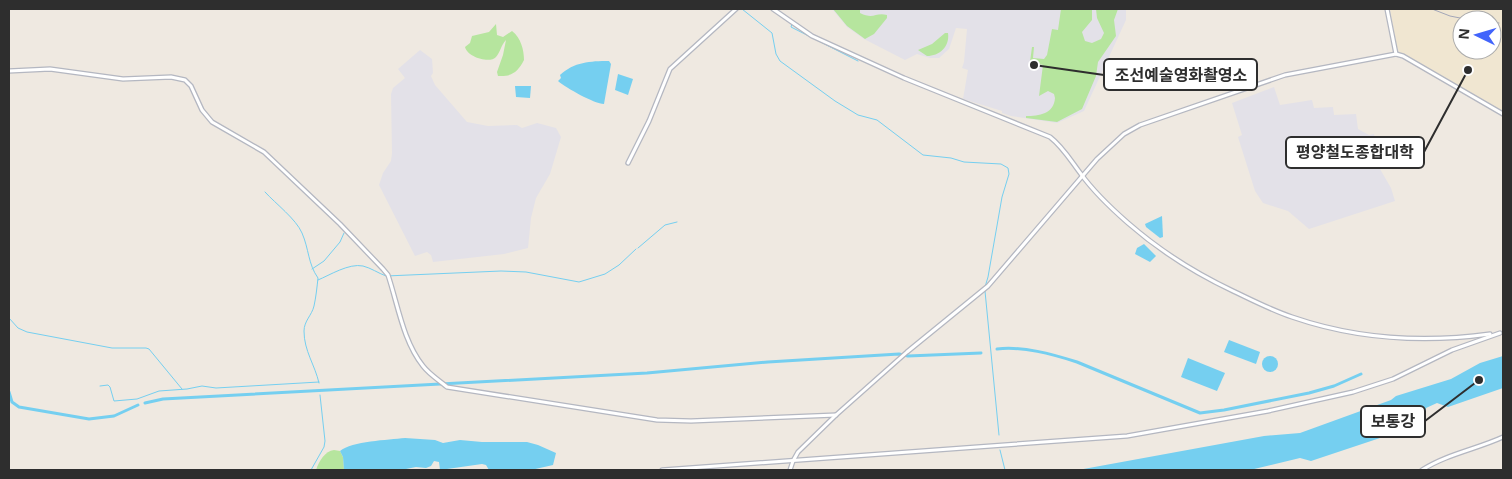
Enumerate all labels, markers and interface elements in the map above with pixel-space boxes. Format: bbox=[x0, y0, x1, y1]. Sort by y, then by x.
north arrow bbox=[1452, 10, 1502, 60]
text: N bbox=[1454, 27, 1474, 40]
callout: 조선예술영화촬영소 bbox=[1104, 59, 1257, 90]
text: 조선예술영화촬영소 bbox=[1115, 64, 1248, 86]
callout: 평양철도종합대학 bbox=[1286, 137, 1424, 168]
text: 평양철도종합대학 bbox=[1296, 141, 1414, 163]
callout: 보통강 bbox=[1361, 406, 1425, 437]
text: 보통강 bbox=[1371, 410, 1415, 432]

